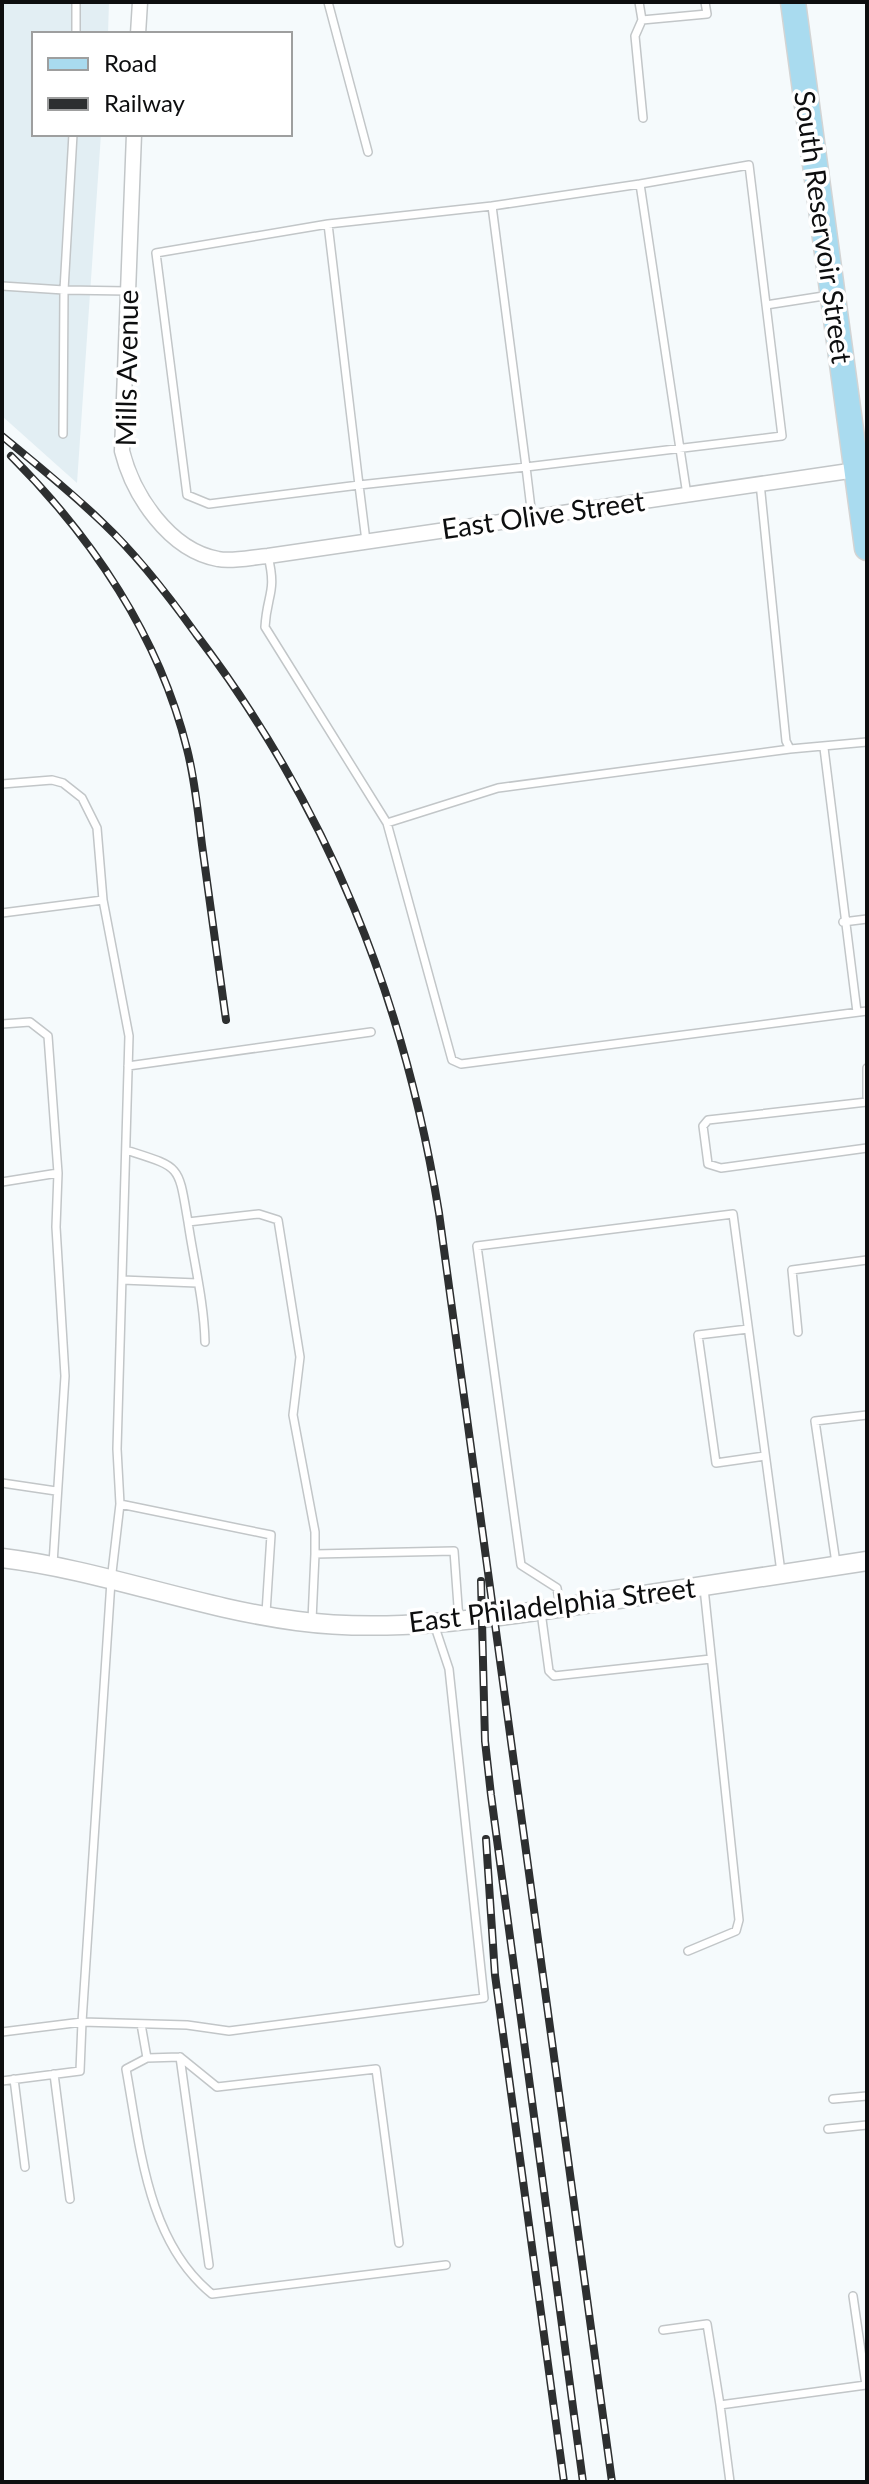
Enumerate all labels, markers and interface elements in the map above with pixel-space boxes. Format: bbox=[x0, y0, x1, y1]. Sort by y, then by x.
legend bbox=[32, 32, 292, 136]
text: Road bbox=[104, 48, 157, 77]
text: Railway bbox=[104, 88, 186, 117]
street label: South Reservoir Street bbox=[788, 88, 860, 365]
street label: Mills Avenue bbox=[108, 289, 144, 447]
street label: East Olive Street bbox=[439, 483, 646, 545]
street label: East Philadelphia Street bbox=[406, 1570, 697, 1638]

